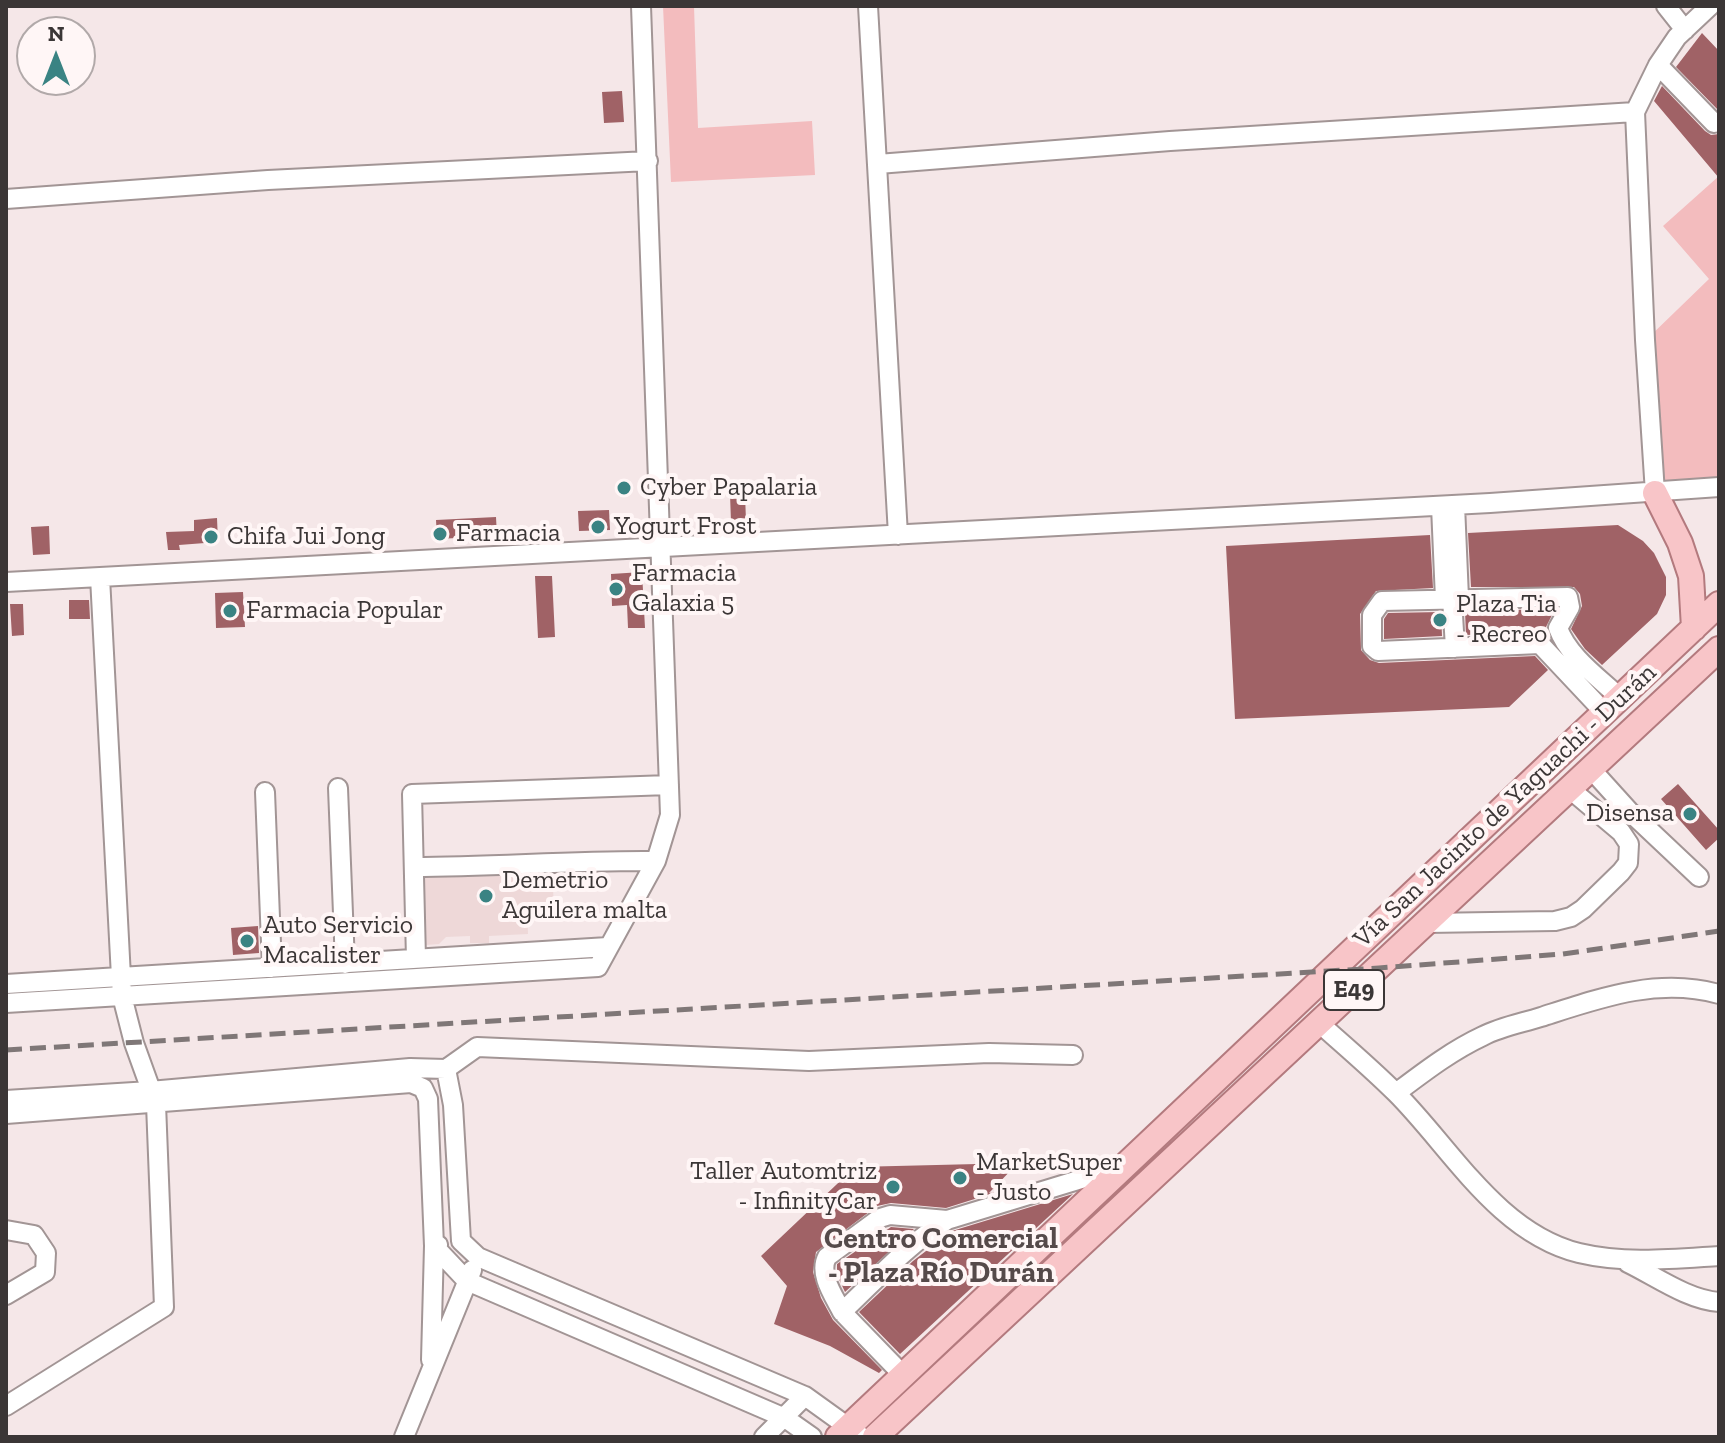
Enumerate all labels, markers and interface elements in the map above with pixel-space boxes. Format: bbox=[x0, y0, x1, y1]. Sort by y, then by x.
north arrow bbox=[16, 16, 96, 96]
text: N bbox=[48, 20, 64, 47]
place label: Cyber Papalaria bbox=[640, 472, 817, 504]
marker: Cyber Papalaria bbox=[615, 479, 633, 497]
place label: Yogurt Frost bbox=[614, 511, 756, 543]
place label: Farmacia bbox=[456, 518, 560, 550]
marker: Yogurt Frost bbox=[589, 518, 607, 536]
place label: Chifa Jui Jong bbox=[227, 521, 385, 553]
marker: Farmacia bbox=[431, 525, 449, 543]
marker: Chifa Jui Jong bbox=[202, 528, 220, 546]
place label: Farmacia Galaxia 5 bbox=[632, 558, 736, 620]
marker: Farmacia Galaxia 5 bbox=[607, 580, 625, 598]
place label: Plaza Tia - Recreo bbox=[1456, 589, 1557, 650]
place label: Farmacia Popular bbox=[246, 595, 443, 627]
marker: Farmacia Popular bbox=[221, 602, 239, 620]
marker: Plaza Tia - Recreo bbox=[1431, 611, 1449, 629]
street label: Vía San Jacinto de Yaguachi - Durán bbox=[1347, 657, 1663, 955]
place label: Disensa bbox=[1586, 798, 1674, 830]
marker: Disensa bbox=[1681, 805, 1699, 823]
place label: Demetrio Aguilera malta bbox=[502, 865, 667, 926]
marker: Demetrio Aguilera malta bbox=[477, 887, 495, 905]
place label: Auto Servicio Macalister bbox=[263, 910, 413, 972]
marker: Auto Servicio Macalister bbox=[238, 932, 256, 950]
road number: E49 bbox=[1324, 970, 1384, 1010]
place label: MarketSuper - Justo bbox=[976, 1147, 1123, 1208]
place label: Taller Automtriz - InfinityCar bbox=[690, 1156, 877, 1218]
marker: MarketSuper - Justo bbox=[951, 1169, 969, 1187]
marker: Taller Automtriz - InfinityCar bbox=[884, 1178, 902, 1196]
district label: Centro Comercial - Plaza Río Durán bbox=[824, 1221, 1058, 1292]

